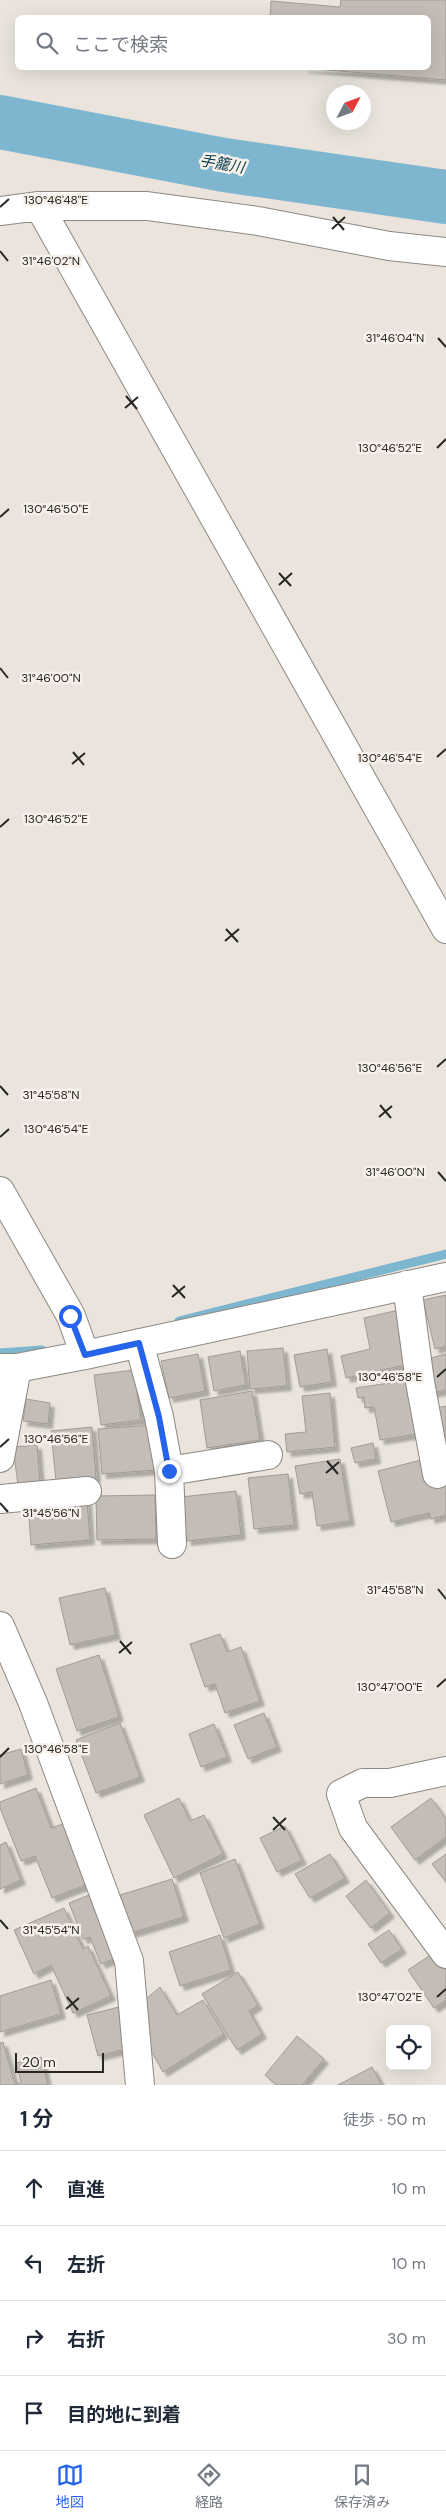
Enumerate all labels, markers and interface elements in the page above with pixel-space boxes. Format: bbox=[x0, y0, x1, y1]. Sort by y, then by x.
search box bbox=[15, 15, 431, 70]
icon: search bbox=[33, 29, 61, 57]
text: ここで検索 bbox=[73, 32, 168, 57]
north arrow bbox=[326, 85, 371, 130]
water label: 手籠川 bbox=[198, 150, 248, 178]
text: 130°46'48"E bbox=[24, 192, 88, 208]
text: 31°46'02"N bbox=[22, 253, 80, 269]
text: 31°46'04"N bbox=[366, 330, 424, 346]
text: 130°46'52"E bbox=[358, 440, 422, 456]
text: 130°46'50"E bbox=[23, 501, 89, 517]
text: 31°46'00"N bbox=[21, 670, 81, 686]
text: 130°46'54"E bbox=[358, 750, 422, 766]
text: 130°46'52"E bbox=[24, 811, 88, 827]
text: 130°46'56"E bbox=[358, 1060, 423, 1076]
text: 31°45'58"N bbox=[22, 1087, 80, 1103]
text: 130°46'54"E bbox=[24, 1121, 88, 1137]
text: 31°46'00"N bbox=[365, 1164, 425, 1180]
route start bbox=[59, 1305, 82, 1328]
text: 130°46'58"E bbox=[358, 1369, 422, 1385]
text: 130°46'56"E bbox=[24, 1431, 89, 1447]
route end bbox=[158, 1460, 181, 1483]
text: 31°45'56"N bbox=[22, 1505, 80, 1521]
text: 31°45'58"N bbox=[366, 1582, 424, 1598]
text: 130°47'00"E bbox=[357, 1679, 423, 1695]
text: 130°46'58"E bbox=[24, 1741, 88, 1757]
text: 31°45'54"N bbox=[22, 1922, 80, 1938]
text: 130°47'02"E bbox=[358, 1989, 422, 2005]
map controls bbox=[386, 2025, 431, 2070]
button: locate bbox=[386, 2025, 431, 2070]
scale bar bbox=[15, 2050, 104, 2073]
text: 20 m bbox=[22, 2053, 56, 2071]
text: 1 分 bbox=[20, 2105, 54, 2133]
text: 徒歩 · 50 m bbox=[343, 2109, 426, 2130]
icon: ahead bbox=[20, 2174, 48, 2202]
text: 直進 bbox=[67, 2177, 105, 2202]
text: 10 m bbox=[392, 2178, 426, 2199]
icon: left bbox=[20, 2249, 48, 2277]
text: 左折 bbox=[67, 2252, 105, 2277]
text: 10 m bbox=[392, 2253, 426, 2274]
icon: right bbox=[20, 2324, 48, 2352]
text: 右折 bbox=[67, 2327, 105, 2352]
text: 30 m bbox=[387, 2328, 426, 2349]
icon: arrive bbox=[20, 2399, 48, 2427]
text: 目的地に到着 bbox=[67, 2402, 181, 2427]
tab: 地図 bbox=[56, 2461, 84, 2511]
tab: 経路 bbox=[195, 2461, 223, 2511]
tab: 保存済み bbox=[334, 2461, 390, 2511]

